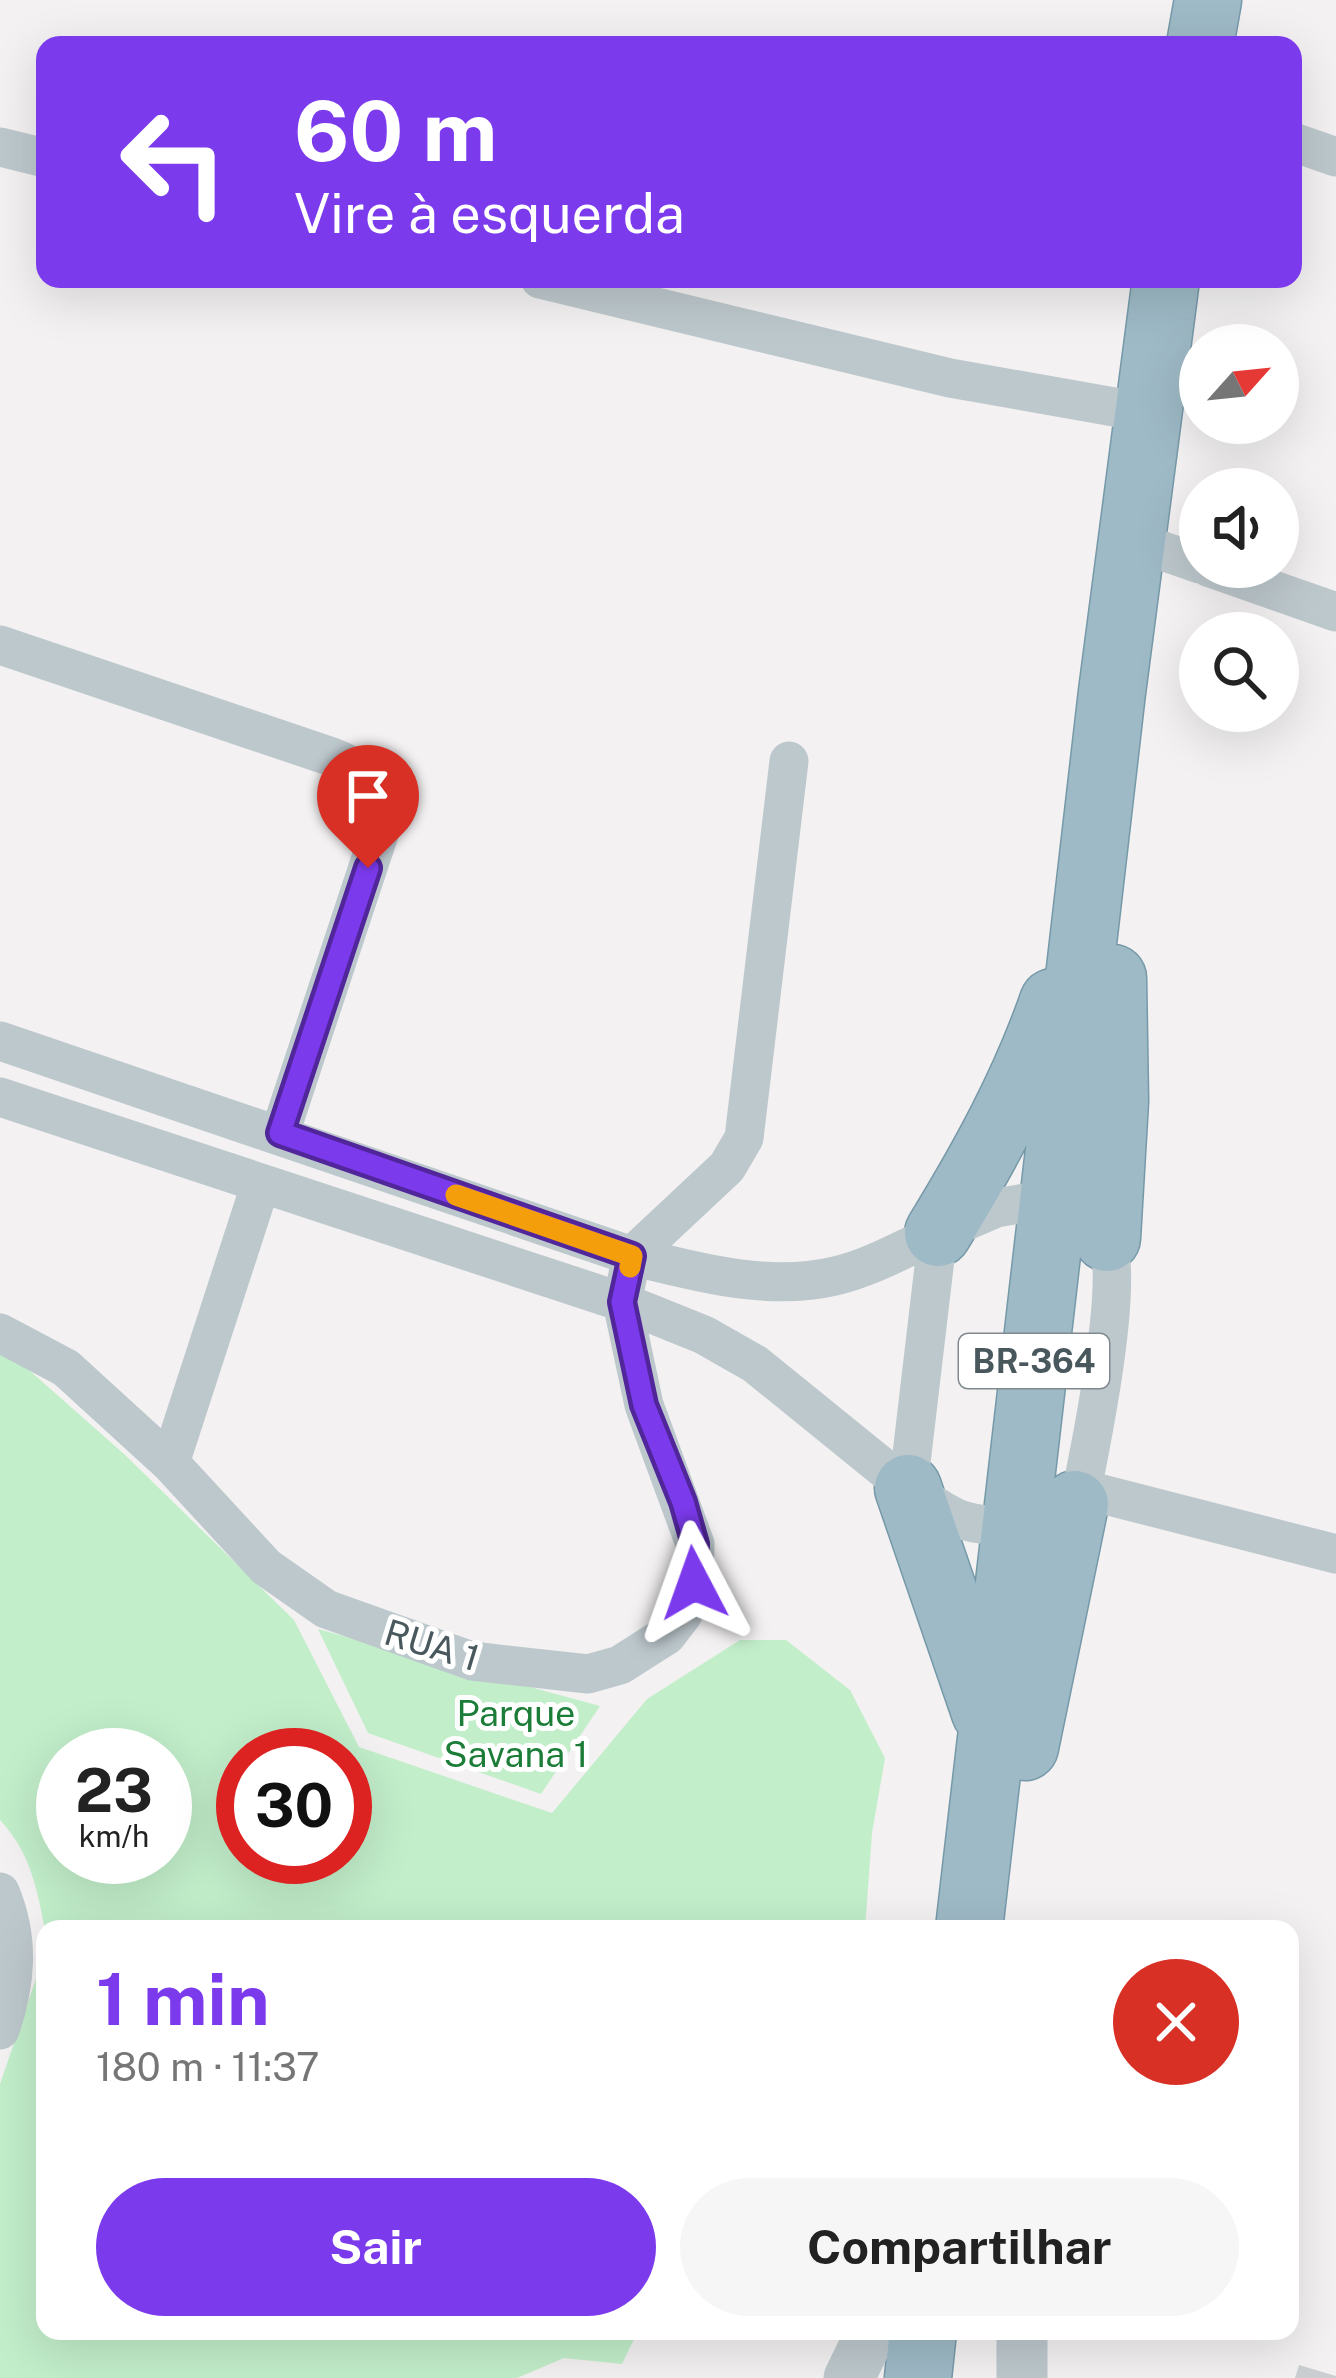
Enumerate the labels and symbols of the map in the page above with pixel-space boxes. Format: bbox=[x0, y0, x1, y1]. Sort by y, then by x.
north arrow bbox=[1179, 324, 1299, 444]
pin bbox=[317, 745, 419, 868]
road number: BR-364 bbox=[959, 1334, 1109, 1388]
position arrow bbox=[631, 1520, 757, 1646]
street label: RUA 1 bbox=[380, 1611, 484, 1679]
park label: Parque Savana 1 bbox=[444, 1692, 588, 1775]
speed limit sign: 30 bbox=[216, 1728, 372, 1884]

